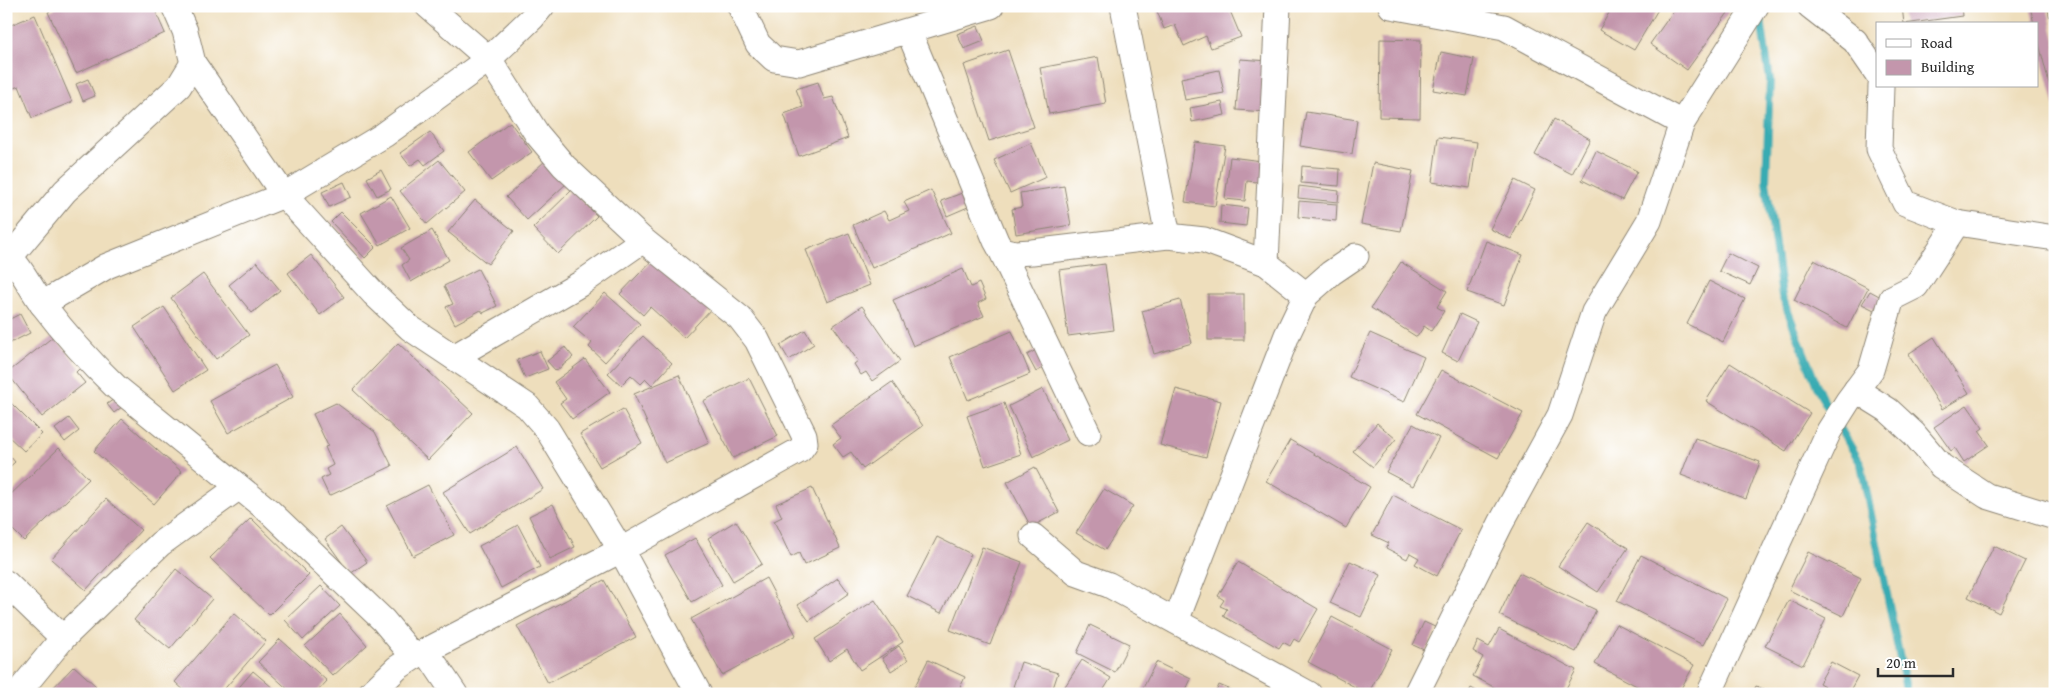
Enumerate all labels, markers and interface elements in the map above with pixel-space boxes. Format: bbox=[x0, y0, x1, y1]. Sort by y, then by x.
legend bbox=[1876, 22, 2038, 88]
text: Road bbox=[1921, 32, 1952, 53]
text: Building bbox=[1921, 56, 1975, 77]
scale bar bbox=[1878, 645, 1954, 677]
text: 20 m bbox=[1886, 652, 1917, 673]

